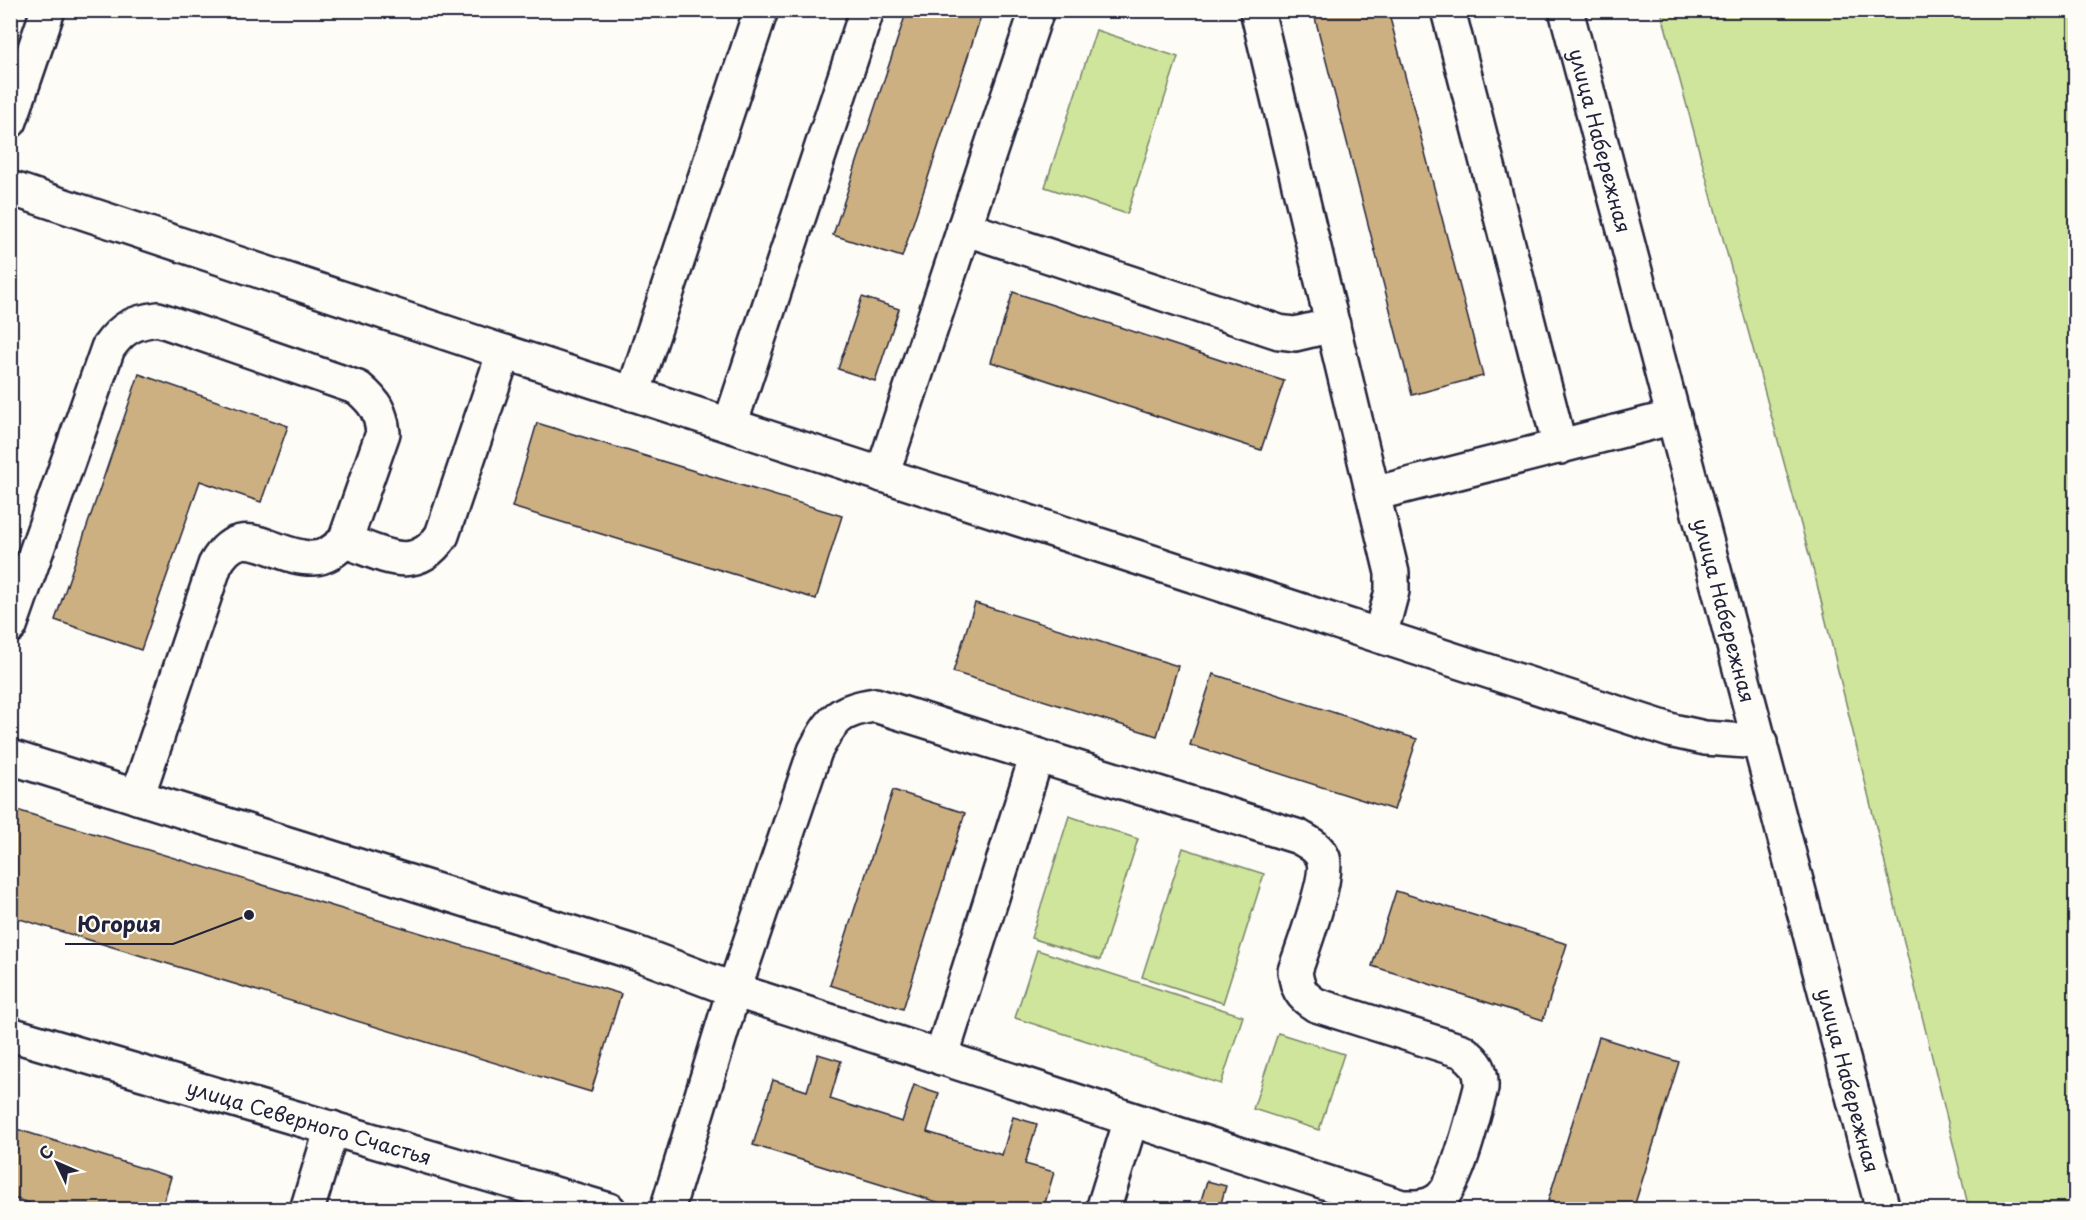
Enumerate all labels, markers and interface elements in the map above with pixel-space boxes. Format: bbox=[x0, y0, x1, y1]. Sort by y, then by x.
street label: улица Набережная bbox=[1562, 45, 1639, 236]
street label: улица Набережная bbox=[1686, 515, 1763, 706]
callout: Югория bbox=[65, 905, 173, 944]
text: Югория bbox=[77, 907, 161, 939]
street label: улица Набережная bbox=[1810, 985, 1887, 1176]
street label: улица Северного Счастья bbox=[183, 1072, 435, 1172]
north arrow bbox=[27, 1133, 87, 1193]
text: С bbox=[33, 1139, 58, 1165]

